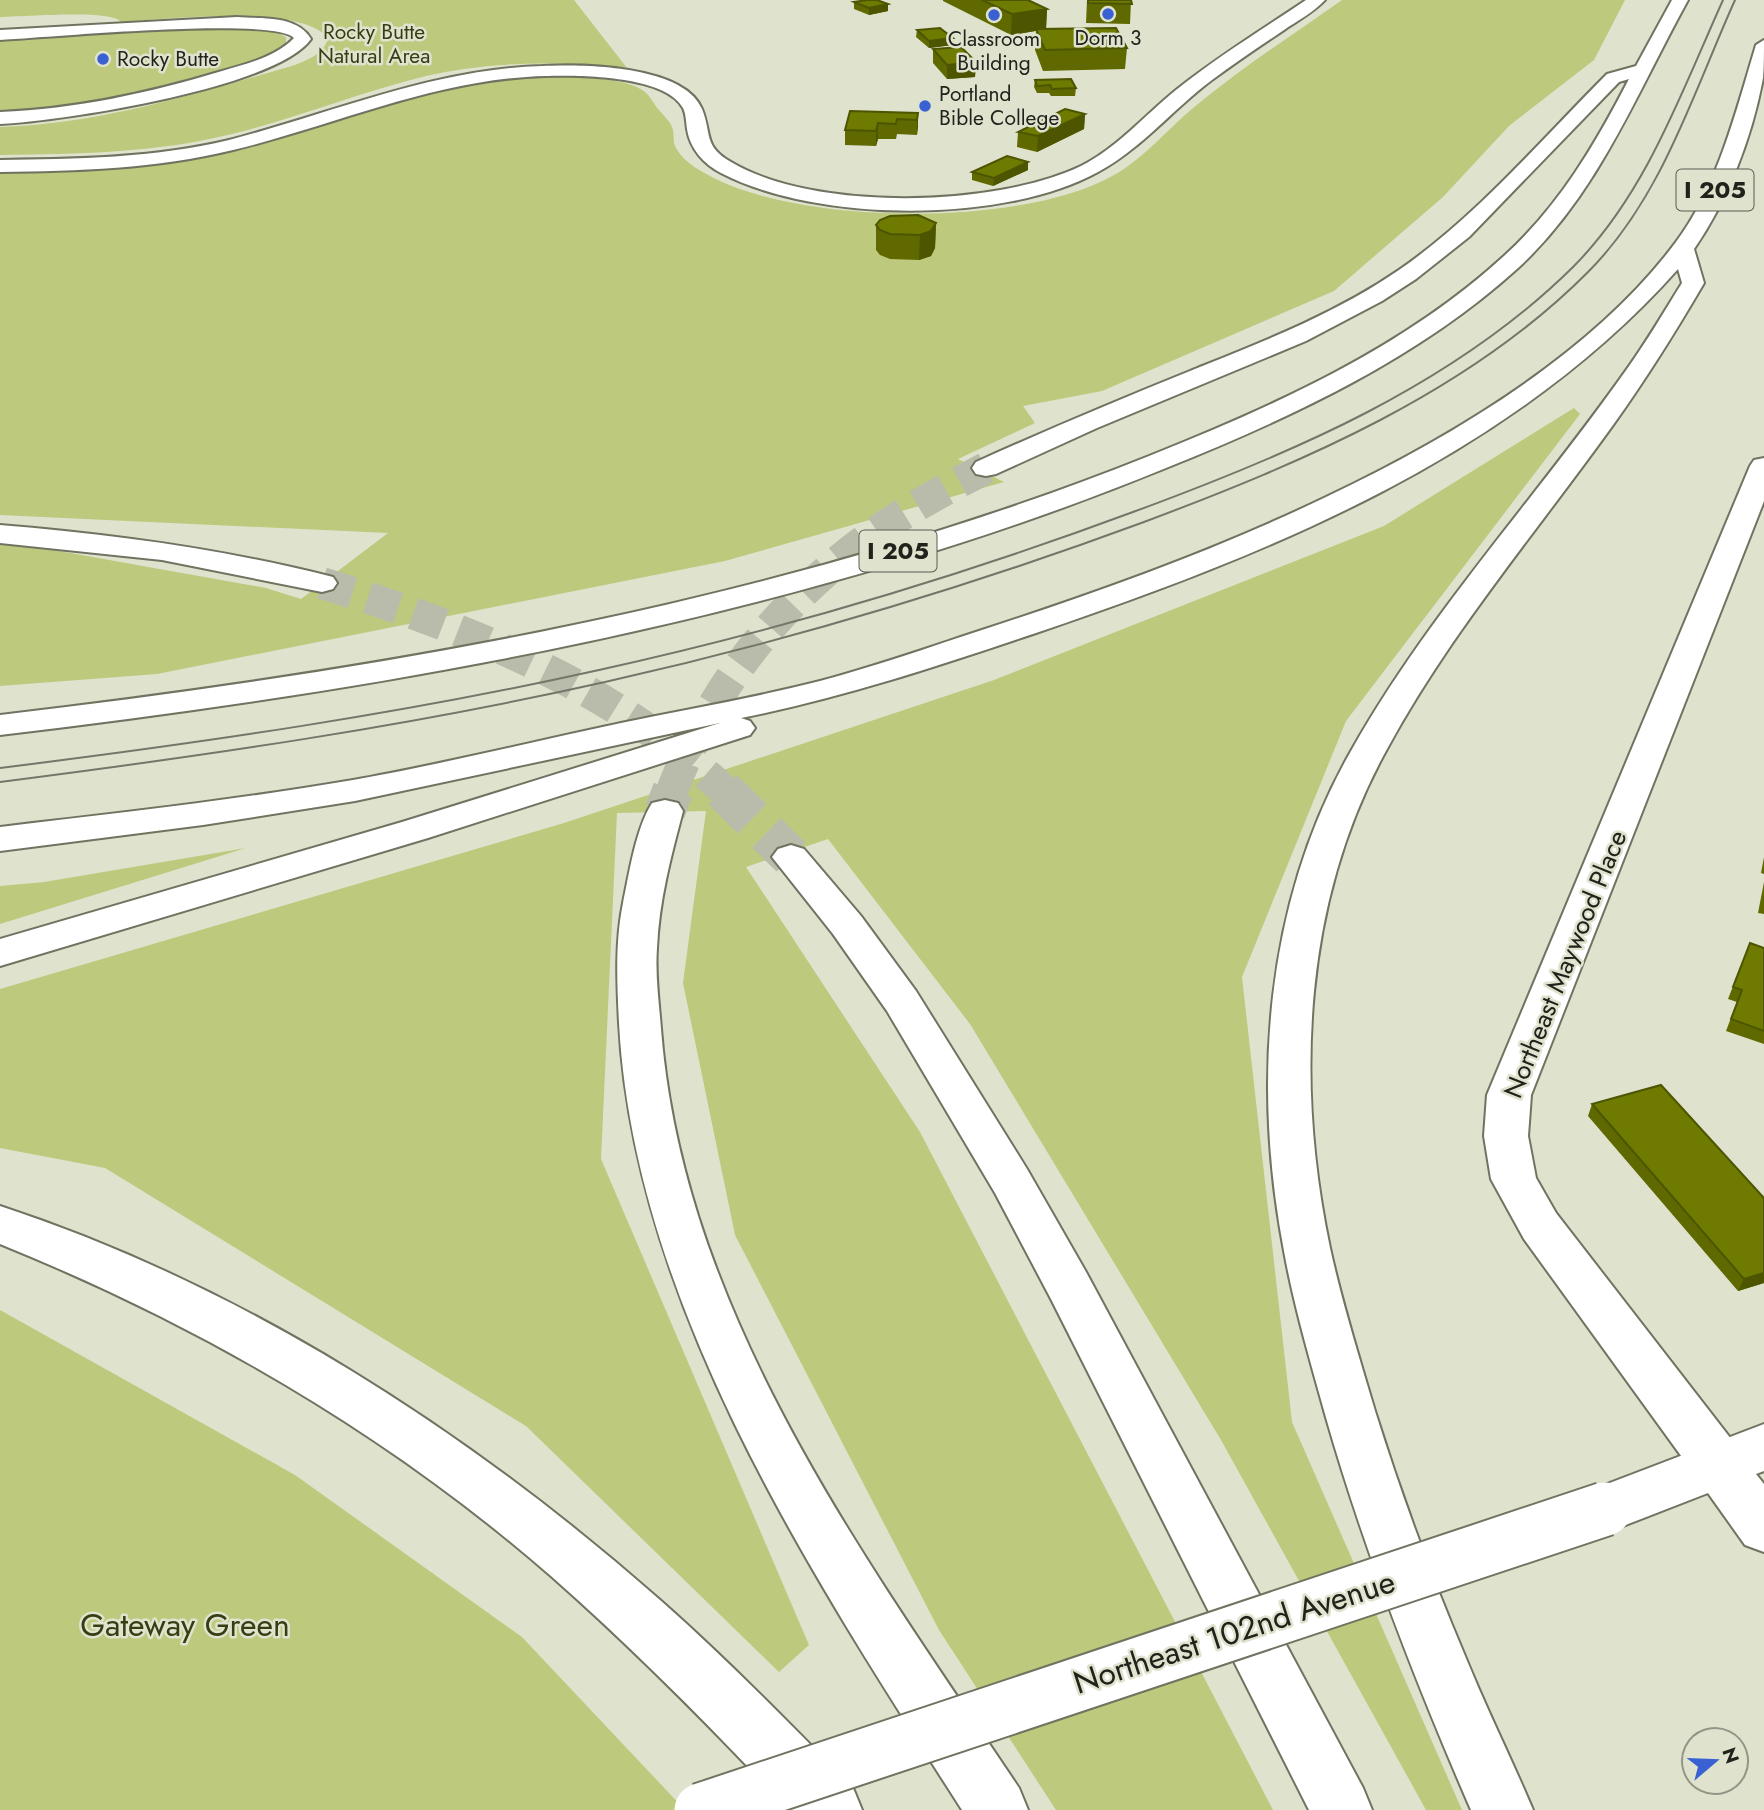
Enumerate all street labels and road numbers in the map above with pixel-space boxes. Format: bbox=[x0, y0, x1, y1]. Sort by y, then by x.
road number: I 205 bbox=[1676, 170, 1754, 210]
road number: I 205 bbox=[860, 530, 936, 572]
street label: Northeast Maywood Place bbox=[1494, 824, 1636, 1104]
street label: Northeast 102nd Avenue bbox=[1067, 1558, 1401, 1706]

